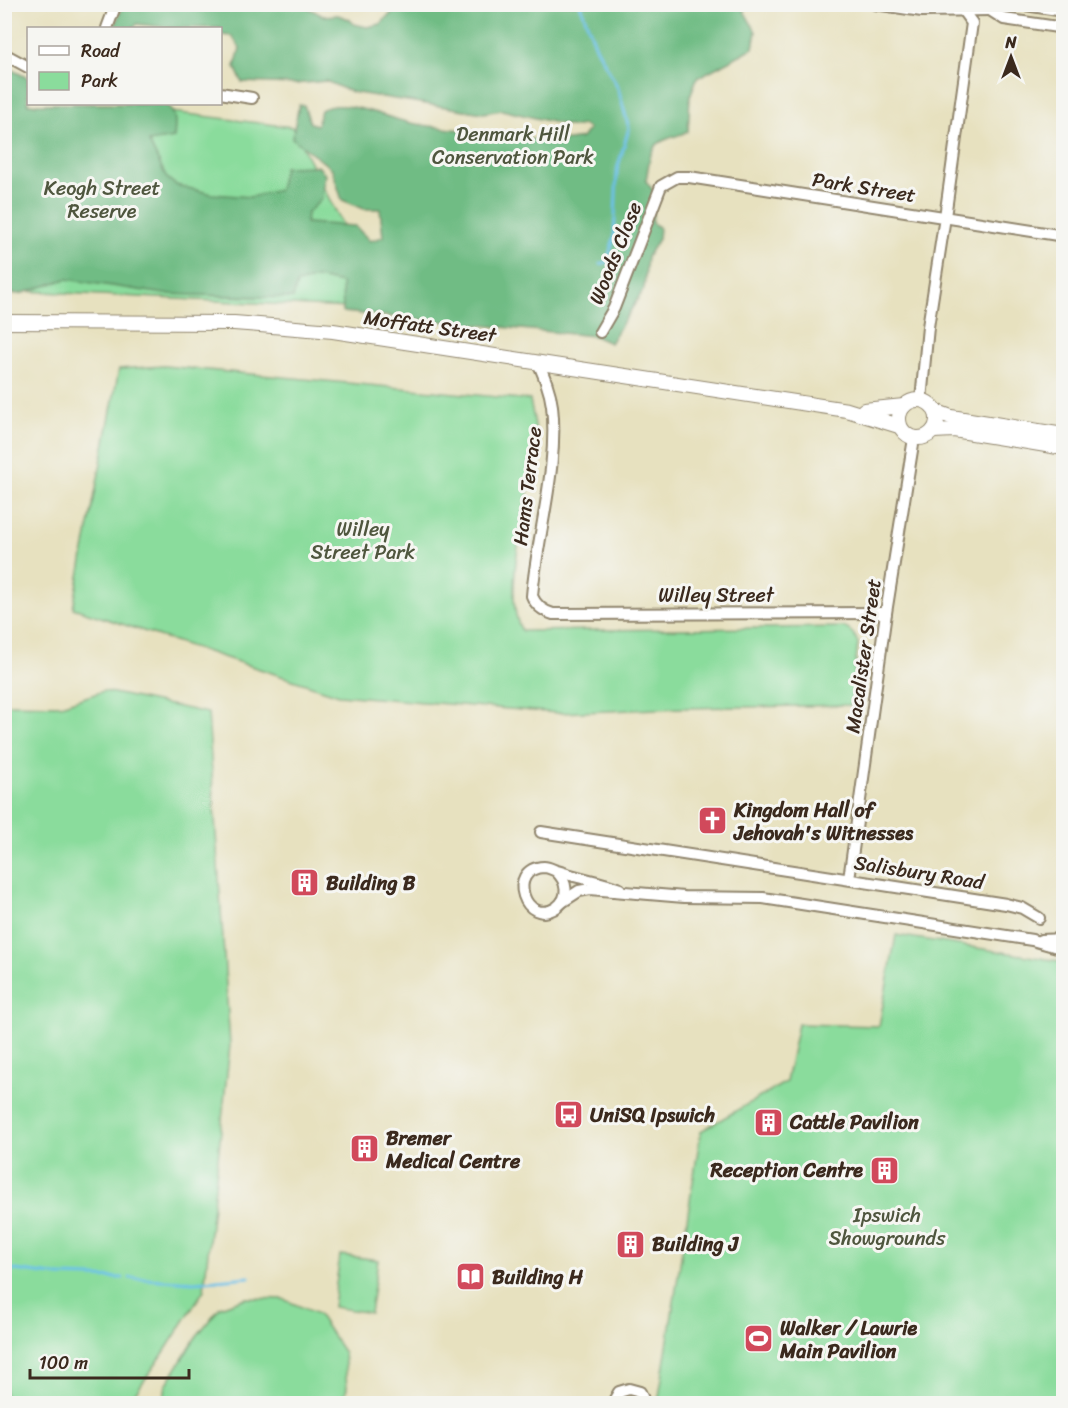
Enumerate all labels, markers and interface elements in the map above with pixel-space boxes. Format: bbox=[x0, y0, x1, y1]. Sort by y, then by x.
legend bbox=[27, 27, 222, 105]
north arrow bbox=[981, 27, 1041, 87]
text: N bbox=[1004, 28, 1017, 57]
text: Road bbox=[81, 35, 121, 67]
text: Park bbox=[81, 65, 118, 97]
park label: Denmark Hill Conservation Park bbox=[432, 117, 594, 175]
street label: Park Street bbox=[810, 162, 918, 213]
park label: Keogh Street Reserve bbox=[44, 171, 161, 229]
street label: Woods Close bbox=[579, 196, 652, 310]
street label: Moffatt Street bbox=[361, 300, 499, 353]
street label: Hams Terrace bbox=[503, 424, 552, 548]
park label: Willey Street Park bbox=[311, 512, 416, 570]
street label: Macalister Street bbox=[835, 576, 892, 736]
street label: Willey Street bbox=[658, 578, 775, 613]
place label: Kingdom Hall of Jehovah's Witnesses bbox=[733, 793, 914, 851]
church icon: Kingdom Hall of Jehovah's Witnesses bbox=[697, 805, 729, 837]
street label: Salisbury Road bbox=[851, 845, 988, 900]
place label: Building B bbox=[326, 866, 416, 901]
building icon: Building B bbox=[289, 867, 321, 899]
place label: UniSQ Ipswich bbox=[590, 1098, 715, 1133]
bus stop icon: UniSQ Ipswich bbox=[553, 1099, 585, 1131]
place label: Cattle Pavilion bbox=[789, 1105, 919, 1140]
building icon: Cattle Pavilion bbox=[753, 1106, 785, 1138]
place label: Bremer Medical Centre bbox=[385, 1121, 521, 1179]
building icon: Bremer Medical Centre bbox=[349, 1133, 381, 1165]
place label: Reception Centre bbox=[710, 1153, 863, 1188]
building icon: Reception Centre bbox=[868, 1154, 900, 1186]
park label: Ipswich Showgrounds bbox=[829, 1198, 946, 1256]
place label: Building J bbox=[652, 1227, 740, 1262]
building icon: Building J bbox=[615, 1228, 647, 1260]
place label: Building H bbox=[492, 1260, 584, 1295]
library icon: Building H bbox=[455, 1261, 487, 1293]
place label: Walker / Lawrie Main Pavilion bbox=[779, 1311, 917, 1369]
sports icon: Walker / Lawrie Main Pavilion bbox=[743, 1323, 775, 1355]
scale bar bbox=[30, 1342, 189, 1380]
text: 100 m bbox=[39, 1347, 88, 1379]

